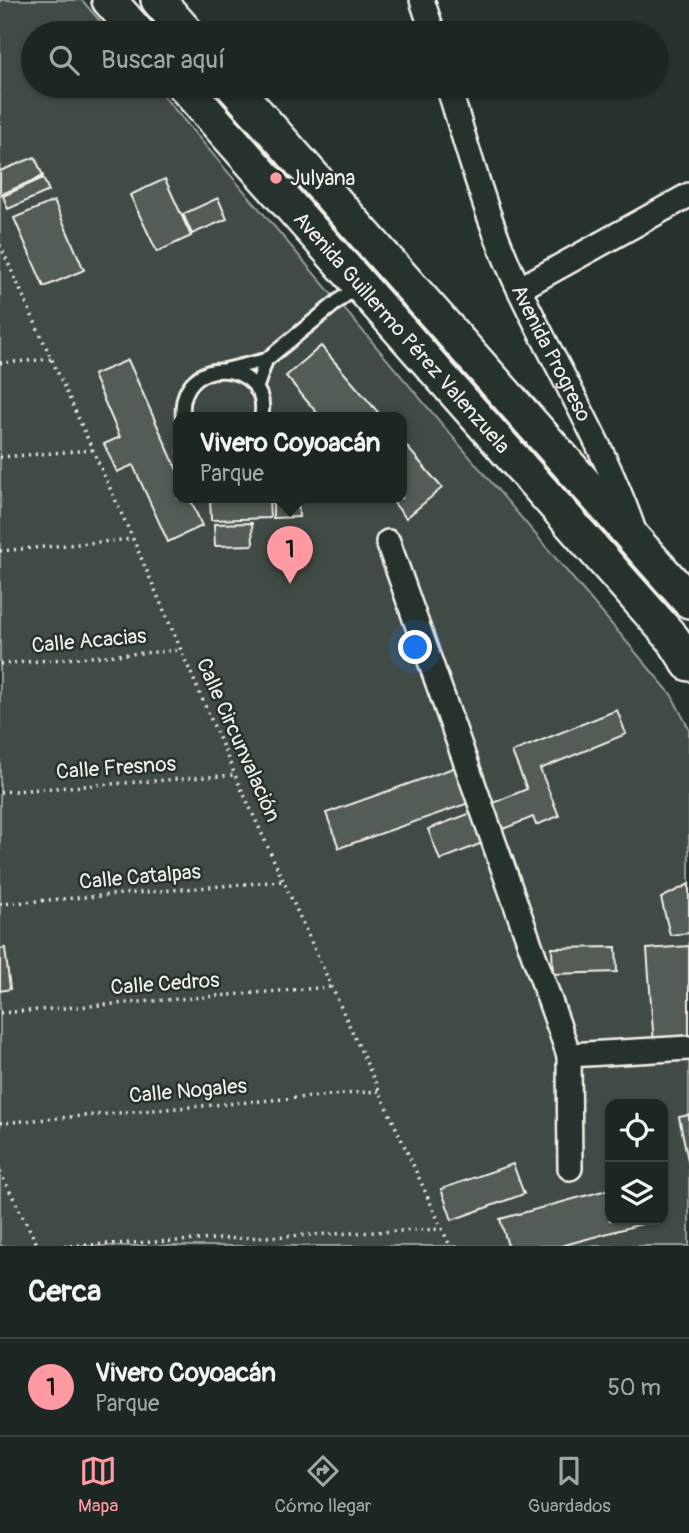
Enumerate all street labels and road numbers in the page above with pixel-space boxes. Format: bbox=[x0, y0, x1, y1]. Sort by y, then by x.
street label: Avenida Guillermo Pérez Valenzuela bbox=[288, 206, 516, 459]
street label: Avenida Progreso bbox=[505, 280, 598, 426]
street label: Calle Acacias bbox=[30, 622, 148, 659]
street label: Calle Circunvalación bbox=[190, 654, 286, 826]
street label: Calle Fresnos bbox=[55, 750, 177, 786]
street label: Calle Catalpas bbox=[78, 858, 203, 896]
street label: Calle Cedros bbox=[110, 967, 221, 1001]
street label: Calle Nogales bbox=[128, 1072, 249, 1110]

